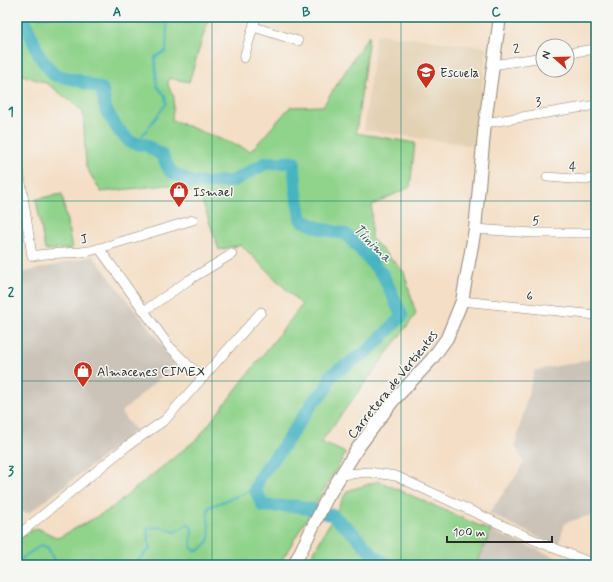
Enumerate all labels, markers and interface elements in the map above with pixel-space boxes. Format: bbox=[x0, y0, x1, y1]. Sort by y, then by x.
text: A bbox=[113, 4, 121, 21]
text: B bbox=[302, 4, 311, 21]
text: C bbox=[491, 4, 501, 21]
north arrow bbox=[535, 38, 575, 78]
street label: 2 bbox=[512, 40, 521, 58]
text: N bbox=[539, 49, 554, 61]
school or university icon: Escuela bbox=[415, 61, 437, 89]
place label: Escuela bbox=[440, 65, 480, 82]
street label: 3 bbox=[534, 94, 543, 111]
text: 1 bbox=[8, 104, 14, 121]
street label: 4 bbox=[568, 159, 578, 176]
shop icon: Ismael bbox=[168, 180, 190, 208]
place label: Ismael bbox=[193, 184, 233, 201]
street label: 5 bbox=[532, 213, 540, 230]
water label: Tíinima bbox=[349, 221, 396, 267]
street label: J bbox=[79, 230, 90, 249]
text: 2 bbox=[8, 284, 15, 301]
street label: 6 bbox=[525, 288, 534, 305]
street label: Carretera de Vertientes bbox=[344, 327, 442, 443]
shop icon: Almacenes CIMEX bbox=[72, 360, 94, 388]
place label: Almacenes CIMEX bbox=[97, 364, 205, 381]
text: 3 bbox=[8, 463, 14, 480]
scale bar bbox=[447, 518, 552, 544]
text: 100 m bbox=[453, 525, 485, 541]

